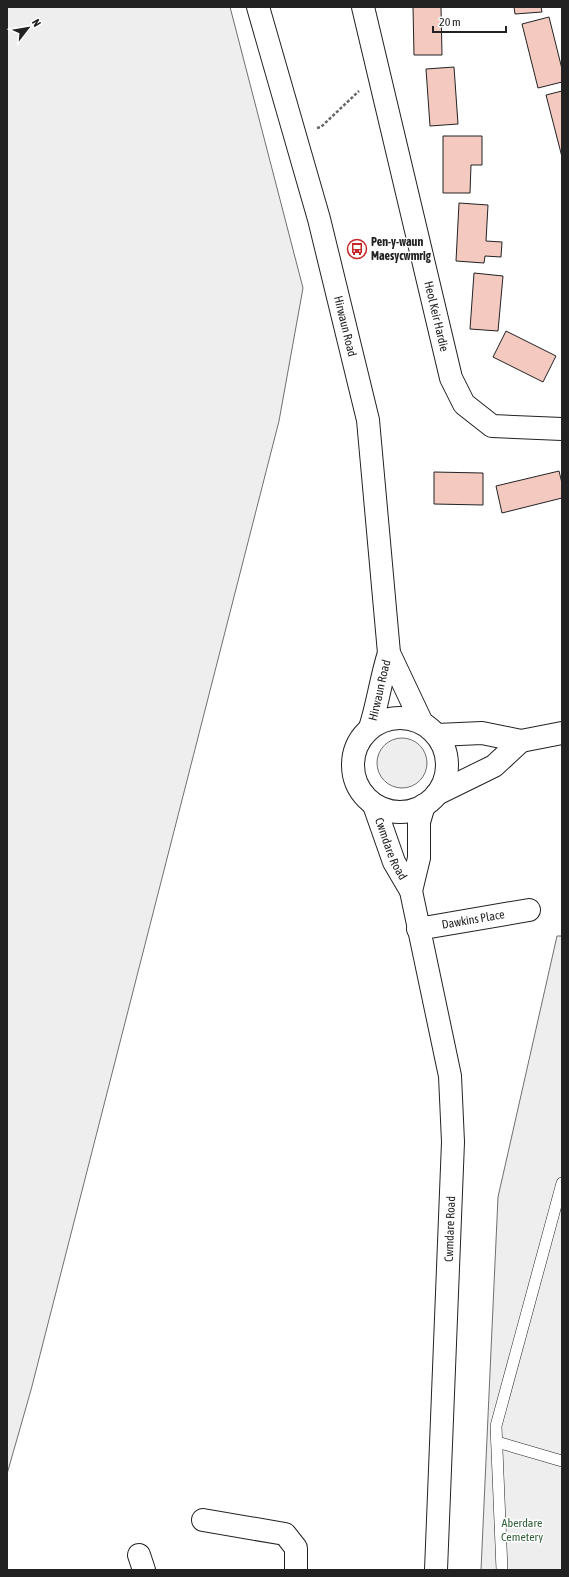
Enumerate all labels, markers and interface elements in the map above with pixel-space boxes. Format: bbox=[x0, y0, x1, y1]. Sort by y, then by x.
north arrow bbox=[8, 8, 48, 48]
scale bar bbox=[433, 8, 506, 34]
text: 20 m bbox=[439, 15, 461, 29]
text: N bbox=[30, 17, 43, 29]
place label: Pen-y-waun Maesycwmrig bbox=[371, 235, 432, 263]
bus stop icon: Pen-y-waun Maesycwmrig bbox=[346, 238, 368, 260]
street label: Heol Keir Hardie bbox=[421, 280, 452, 353]
street label: Hirwaun Road bbox=[331, 294, 359, 358]
street label: Hirwaun Road bbox=[366, 658, 394, 722]
street label: Cwmdare Road bbox=[372, 816, 410, 882]
street label: Dawkins Place bbox=[441, 907, 506, 932]
street label: Cwmdare Road bbox=[442, 1196, 458, 1262]
park label: Aberdare Cemetery bbox=[501, 1516, 543, 1544]

